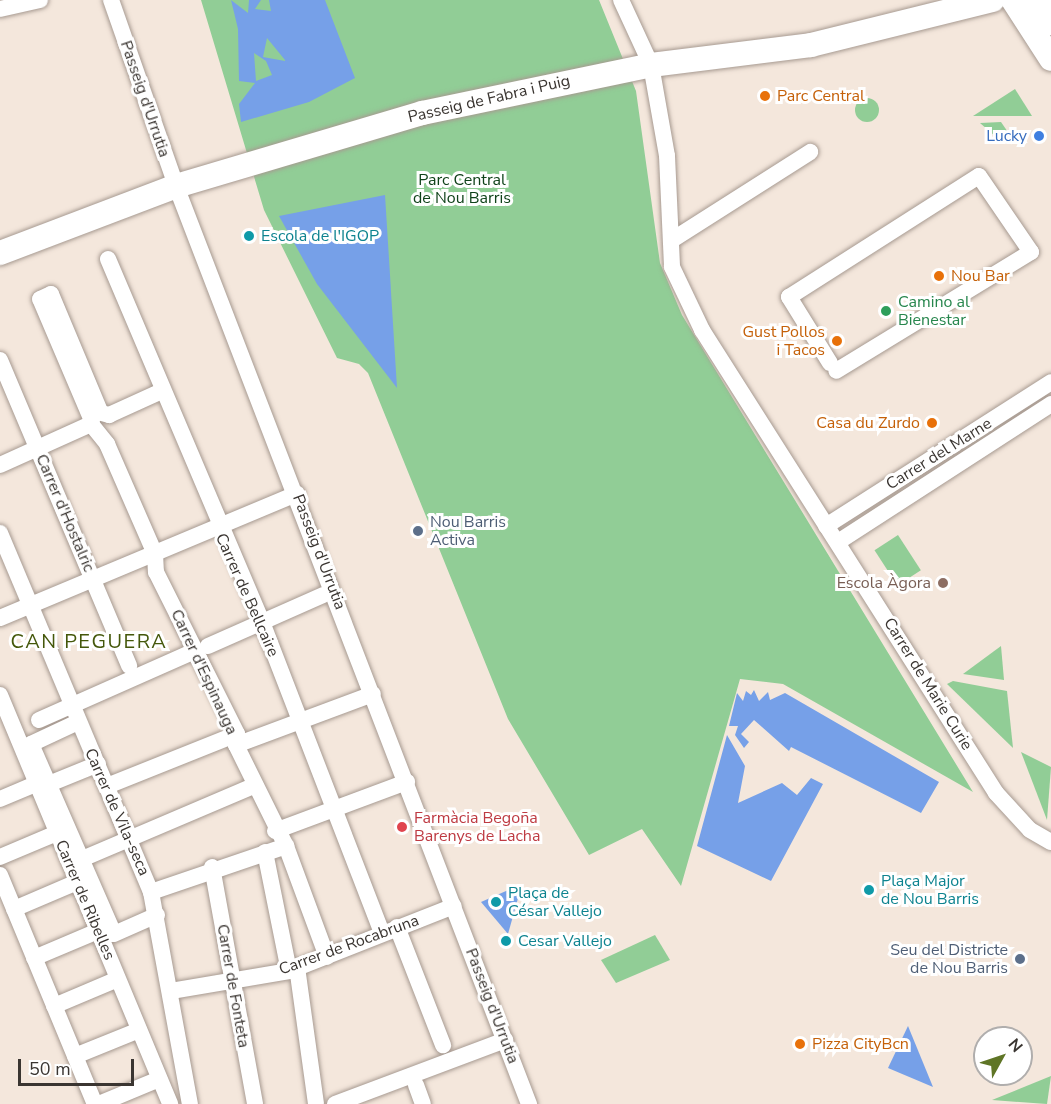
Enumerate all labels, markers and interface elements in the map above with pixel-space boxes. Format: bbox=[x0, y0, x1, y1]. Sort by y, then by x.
street label: Passeig d'Urrutia bbox=[116, 38, 174, 160]
street label: Passeig de Fabra i Puig bbox=[406, 71, 572, 127]
place label: Parc Central bbox=[777, 86, 865, 106]
marker: Parc Central bbox=[758, 89, 772, 103]
place label: Lucky bbox=[986, 126, 1027, 146]
marker: Lucky bbox=[1032, 129, 1046, 143]
park label: Parc Central de Nou Barris bbox=[413, 170, 511, 208]
place label: Escola de l'IGOP bbox=[261, 226, 379, 246]
marker: Escola de l'IGOP bbox=[242, 229, 256, 243]
place label: Nou Bar bbox=[951, 266, 1010, 286]
marker: Nou Bar bbox=[932, 269, 946, 283]
place label: Camino al Bienestar bbox=[898, 292, 970, 330]
marker: Camino al Bienestar bbox=[879, 304, 893, 318]
place label: Gust Pollos i Tacos bbox=[742, 322, 825, 360]
marker: Gust Pollos i Tacos bbox=[830, 334, 844, 348]
place label: Casa du Zurdo bbox=[816, 413, 920, 433]
street label: Carrer del Marne bbox=[883, 414, 995, 494]
marker: Casa du Zurdo bbox=[925, 416, 939, 430]
street label: Carrer d'Hostalric bbox=[32, 451, 98, 575]
street label: Passeig d'Urrutia bbox=[288, 492, 350, 612]
place label: Nou Barris Activa bbox=[430, 512, 506, 550]
marker: Nou Barris Activa bbox=[411, 524, 425, 538]
street label: Carrer de Bellcaire bbox=[211, 530, 283, 660]
place label: Escola Àgora bbox=[837, 573, 931, 593]
marker: Escola Àgora bbox=[936, 576, 950, 590]
street label: Carrer d'Espinauga bbox=[167, 606, 241, 738]
street label: Carrer de Marie Curie bbox=[879, 614, 977, 754]
district label: CAN PEGUERA bbox=[11, 629, 167, 653]
street label: Carrer de Vila-seca bbox=[80, 745, 154, 879]
place label: Farmàcia Begoña Barenys de Lacha bbox=[414, 808, 540, 846]
marker: Farmàcia Begoña Barenys de Lacha bbox=[395, 820, 409, 834]
street label: Carrer de Ribelles bbox=[51, 837, 119, 963]
place label: Plaça Major de Nou Barris bbox=[881, 871, 979, 909]
place label: Plaça de César Vallejo bbox=[508, 883, 602, 921]
marker: Plaça Major de Nou Barris bbox=[862, 883, 876, 897]
marker: Plaça de César Vallejo bbox=[489, 895, 503, 909]
street label: Carrer de Rocabruna bbox=[276, 911, 422, 979]
street label: Carrer de Fonteta bbox=[213, 923, 253, 1049]
place label: Cesar Vallejo bbox=[518, 931, 612, 951]
marker: Cesar Vallejo bbox=[499, 934, 513, 948]
place label: Seu del Districte de Nou Barris bbox=[890, 940, 1008, 978]
street label: Passeig d'Urrutia bbox=[461, 946, 523, 1066]
marker: Seu del Districte de Nou Barris bbox=[1013, 952, 1027, 966]
north arrow bbox=[973, 1026, 1033, 1086]
place label: Pizza CityBcn bbox=[812, 1034, 909, 1054]
text: N bbox=[1003, 1034, 1028, 1057]
marker: Pizza CityBcn bbox=[793, 1037, 807, 1051]
scale bar bbox=[21, 1047, 136, 1085]
text: 50 m bbox=[29, 1057, 71, 1081]

